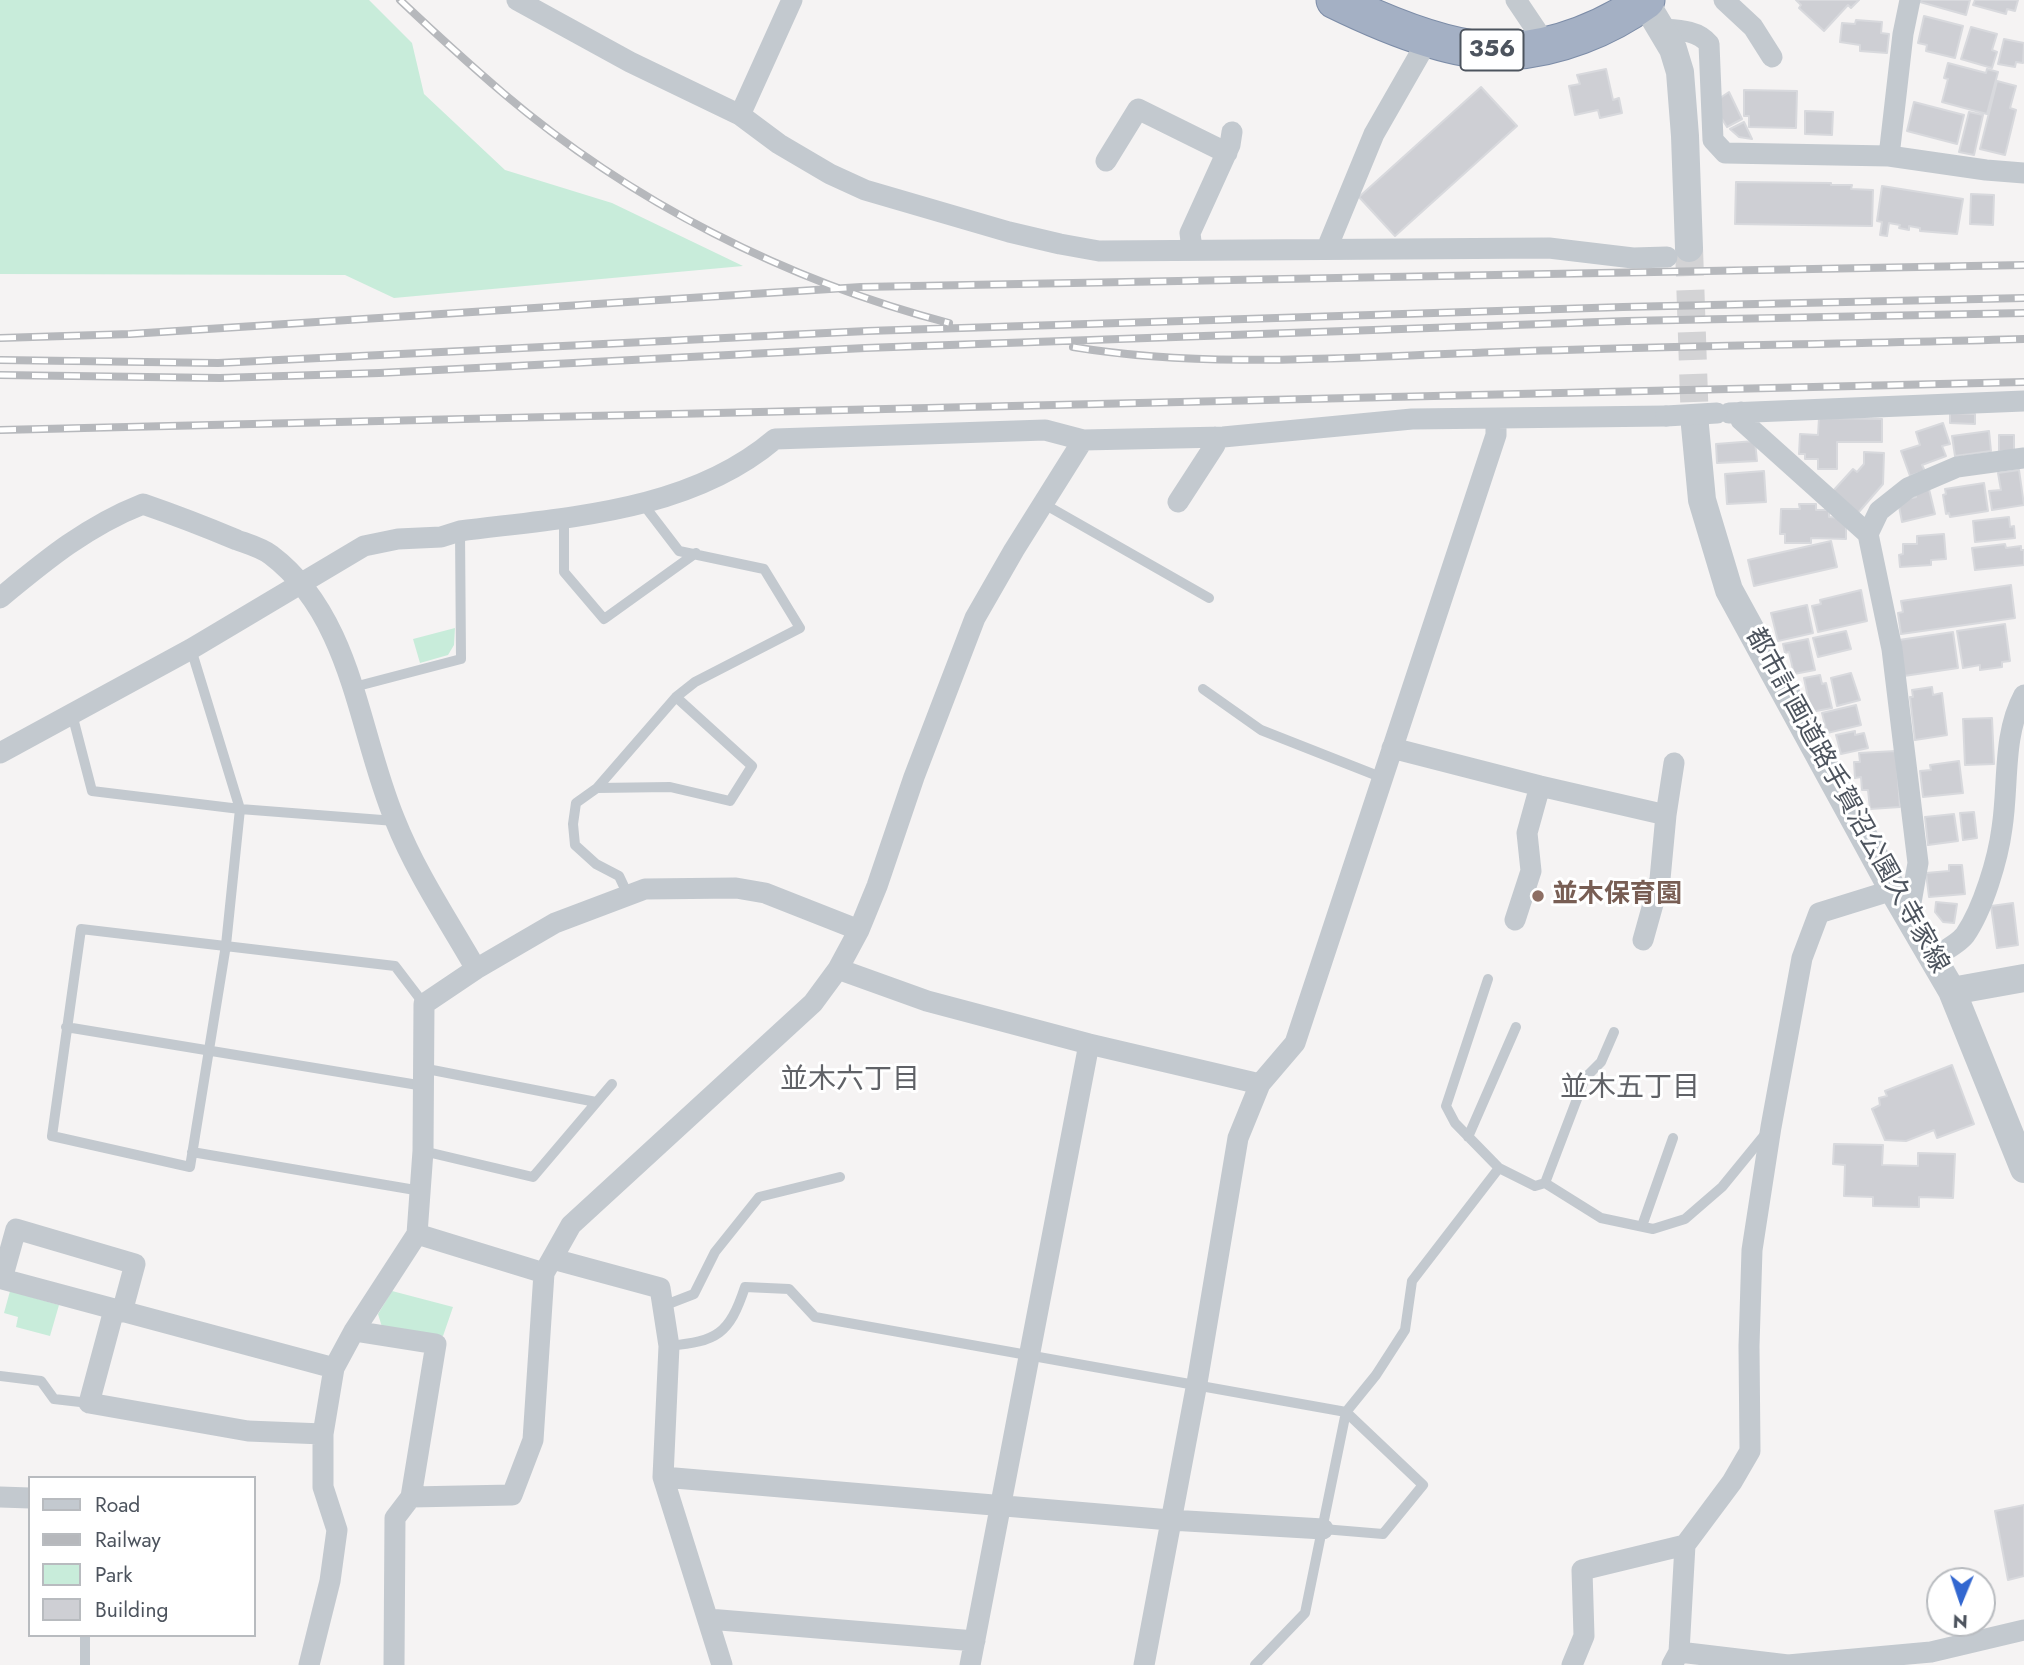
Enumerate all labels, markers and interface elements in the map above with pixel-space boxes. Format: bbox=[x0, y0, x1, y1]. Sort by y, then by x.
road number: 356 bbox=[1460, 30, 1524, 70]
street label: 都市計画道路手賀沼公園久寺家線 bbox=[1738, 623, 1954, 979]
place label: 並木保育園 bbox=[1552, 880, 1682, 912]
marker: 並木保育園 bbox=[1530, 888, 1546, 904]
district label: 並木六丁目 bbox=[780, 1064, 920, 1098]
district label: 並木五丁目 bbox=[1560, 1072, 1700, 1106]
legend bbox=[28, 1476, 256, 1637]
text: Road bbox=[95, 1490, 140, 1520]
text: Railway bbox=[95, 1525, 161, 1555]
text: Park bbox=[95, 1560, 132, 1590]
north arrow bbox=[1926, 1567, 1996, 1637]
text: Building bbox=[95, 1595, 168, 1625]
text: N bbox=[1952, 1608, 1968, 1635]

